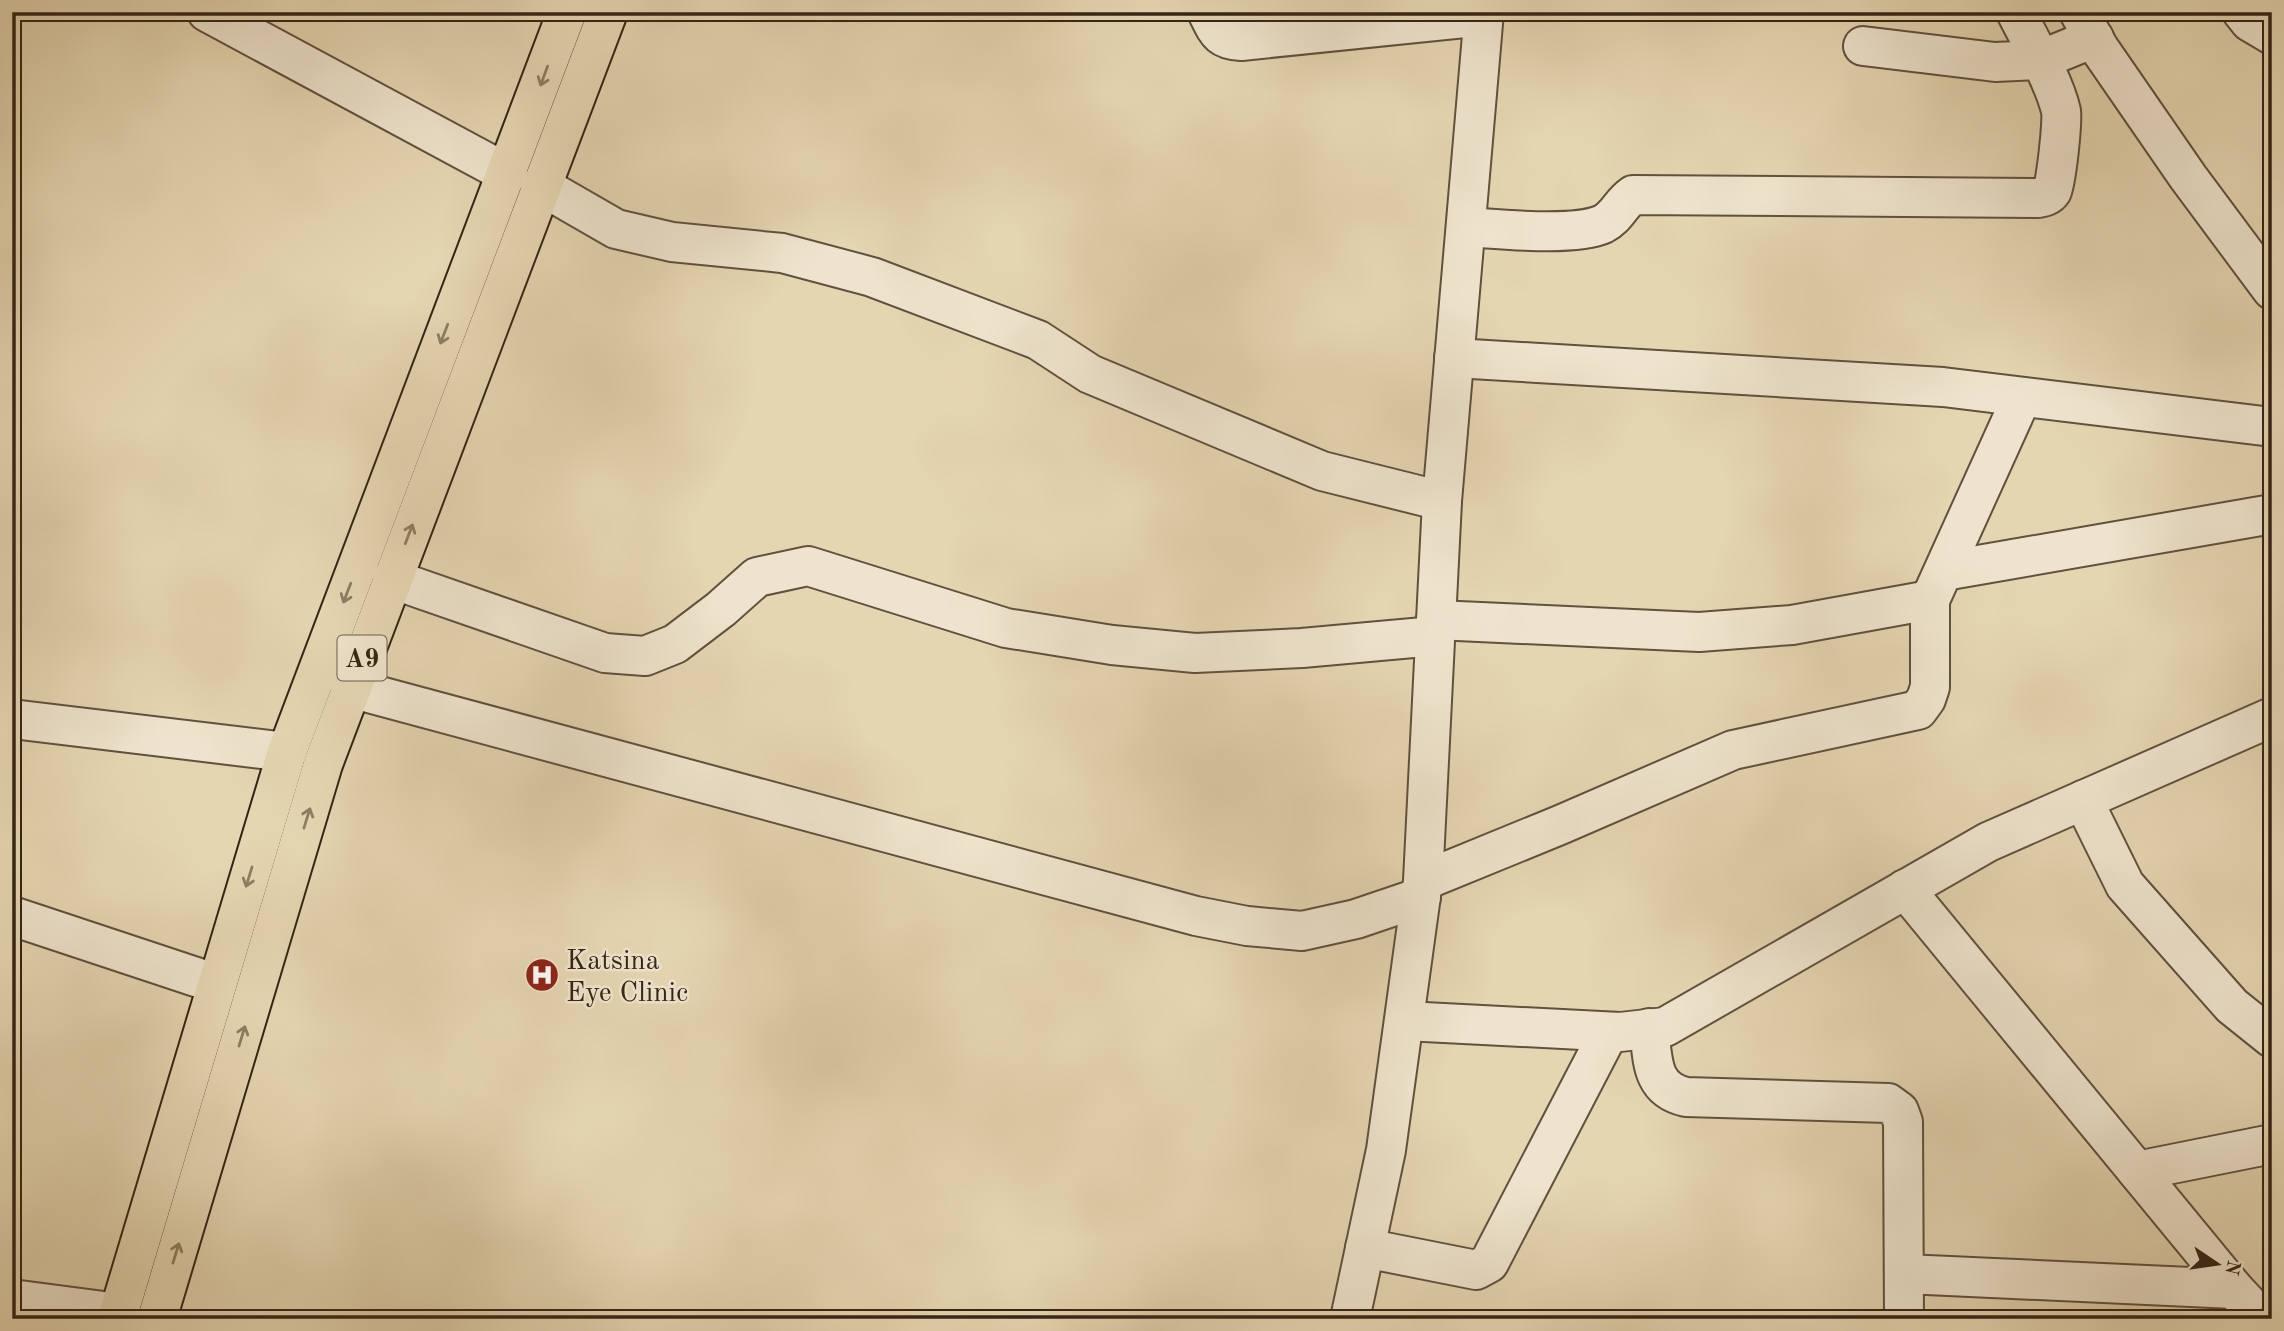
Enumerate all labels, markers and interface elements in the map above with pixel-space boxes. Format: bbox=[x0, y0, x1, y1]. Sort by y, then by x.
one-way arrow bbox=[536, 65, 549, 87]
one-way arrow bbox=[437, 323, 450, 345]
one-way arrow bbox=[404, 524, 416, 546]
one-way arrow bbox=[339, 581, 352, 603]
road number: A9 bbox=[338, 636, 386, 680]
one-way arrow bbox=[302, 807, 315, 829]
one-way arrow bbox=[242, 866, 254, 888]
place label: Katsina Eye Clinic bbox=[566, 948, 688, 1008]
hospital icon: Katsina Eye Clinic bbox=[523, 956, 561, 994]
one-way arrow bbox=[237, 1025, 250, 1047]
north arrow bbox=[2182, 1230, 2252, 1300]
one-way arrow bbox=[171, 1243, 184, 1265]
text: N bbox=[2220, 1258, 2242, 1277]

